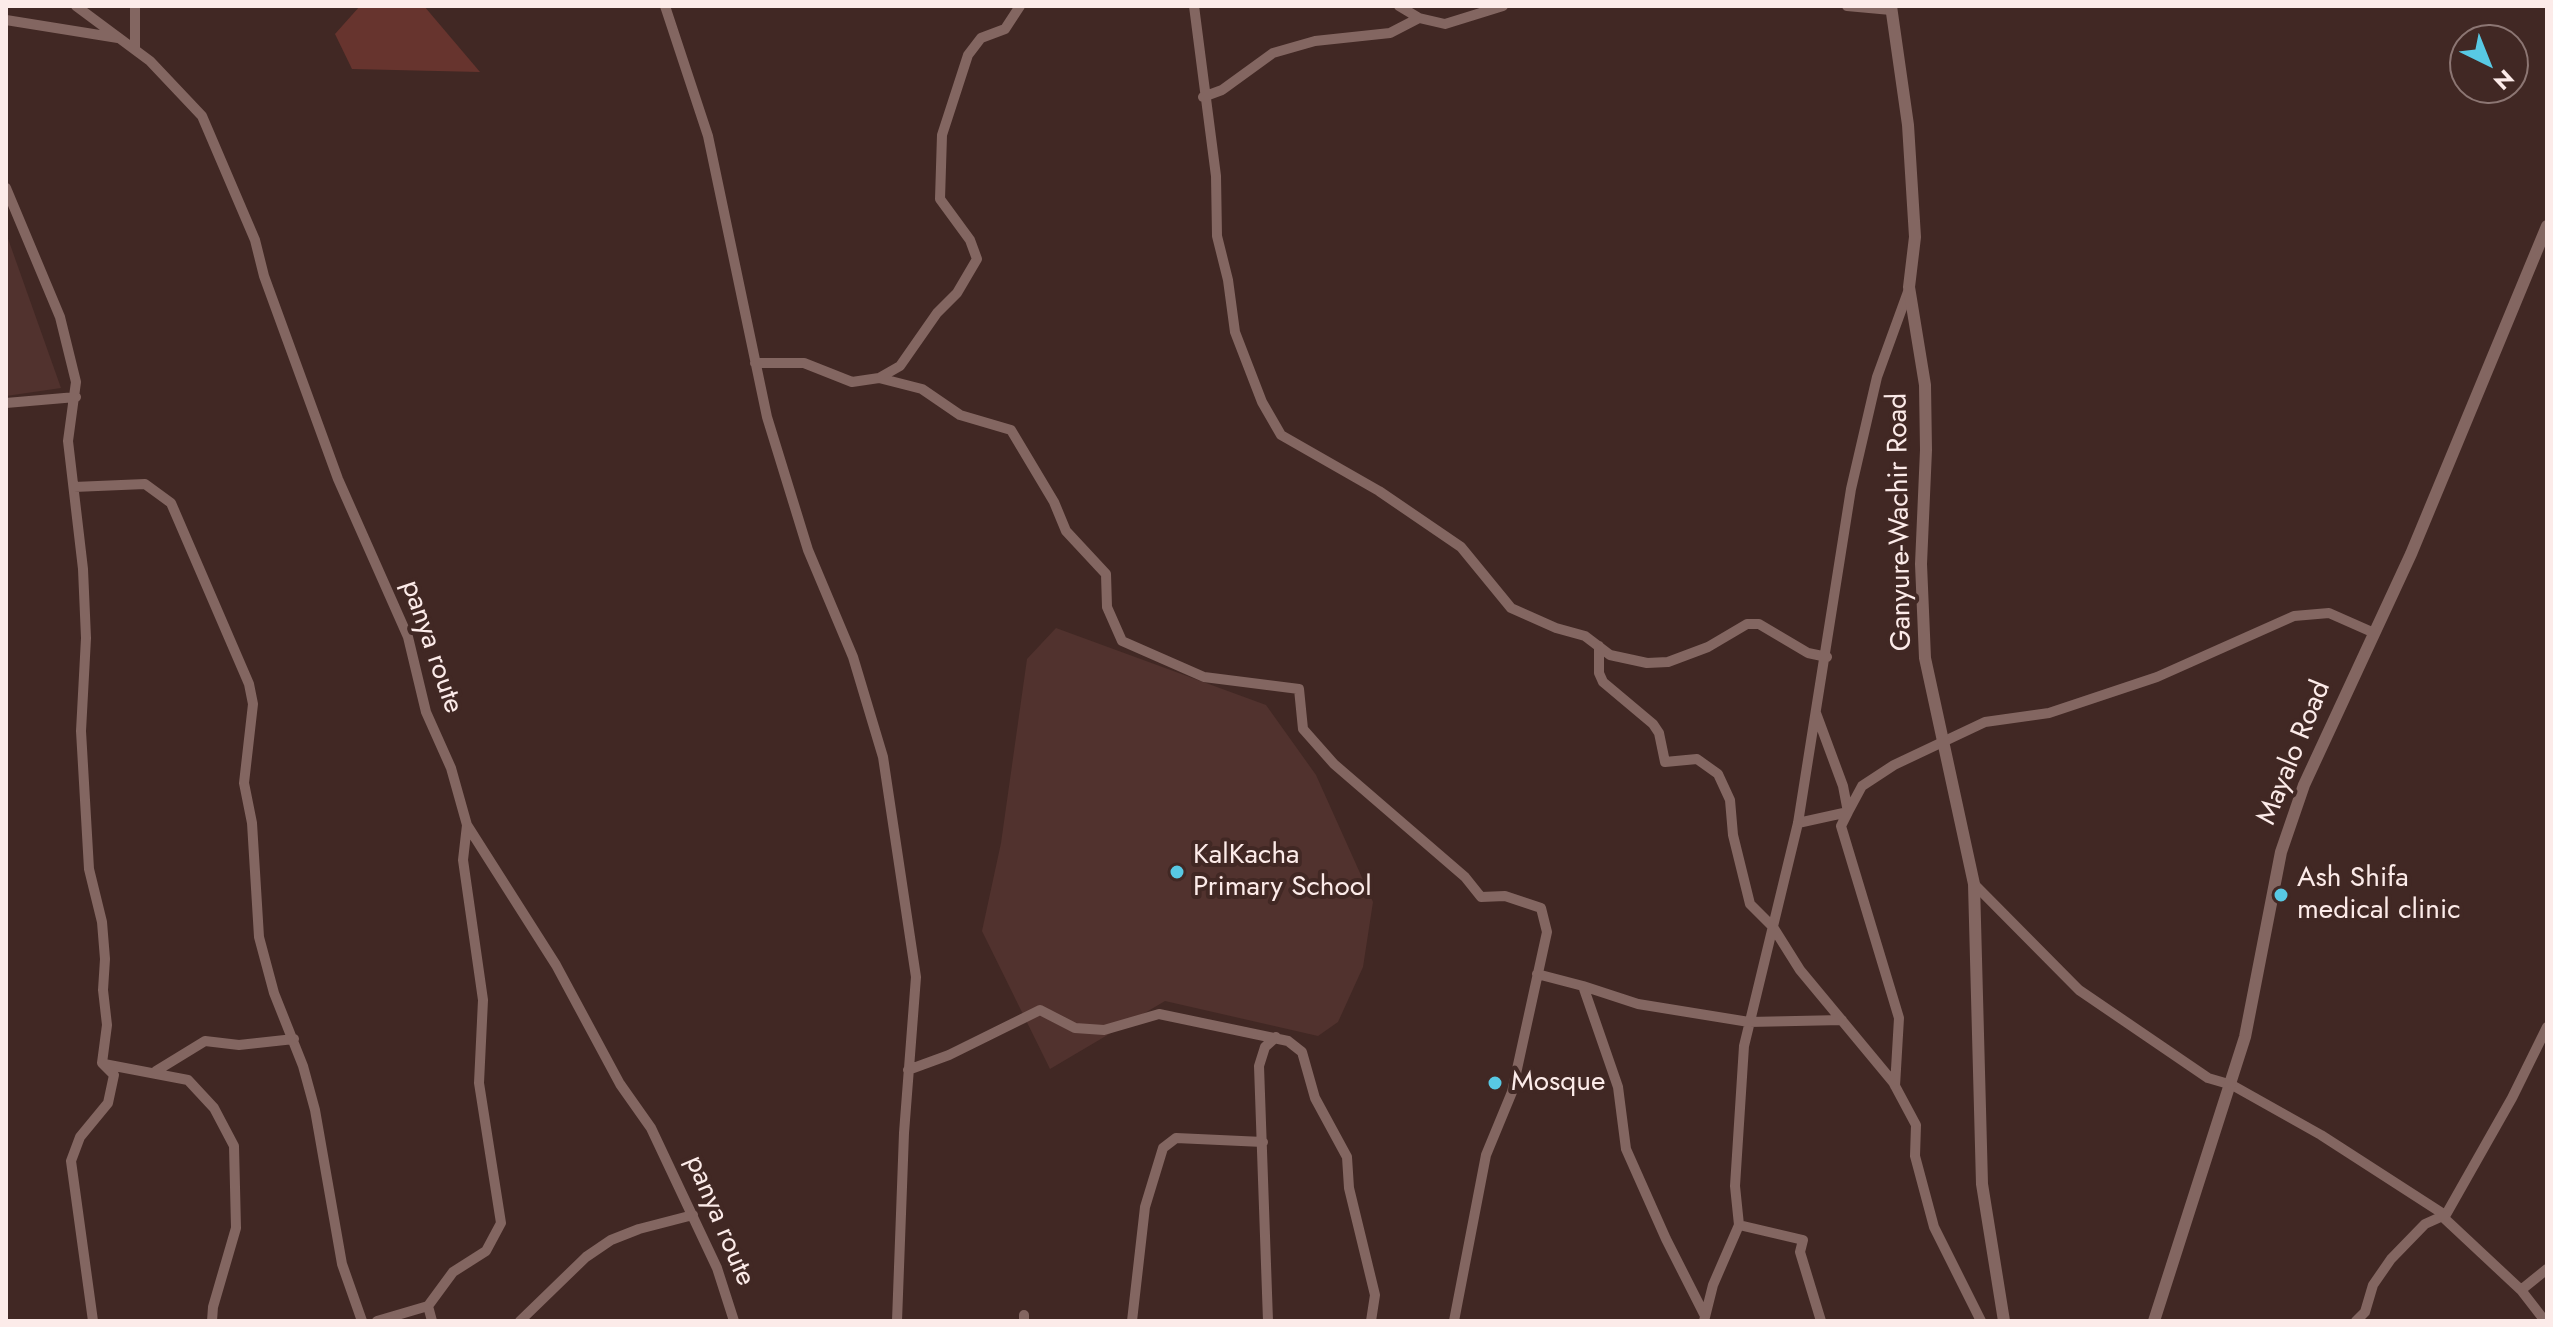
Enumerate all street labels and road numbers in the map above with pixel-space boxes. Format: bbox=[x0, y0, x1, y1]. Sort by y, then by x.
street label: Ganyure-Wachir Road bbox=[1882, 393, 1920, 651]
street label: panya route bbox=[393, 576, 469, 718]
street label: Mayalo Road bbox=[2251, 676, 2339, 830]
street label: panya route bbox=[676, 1151, 762, 1291]

